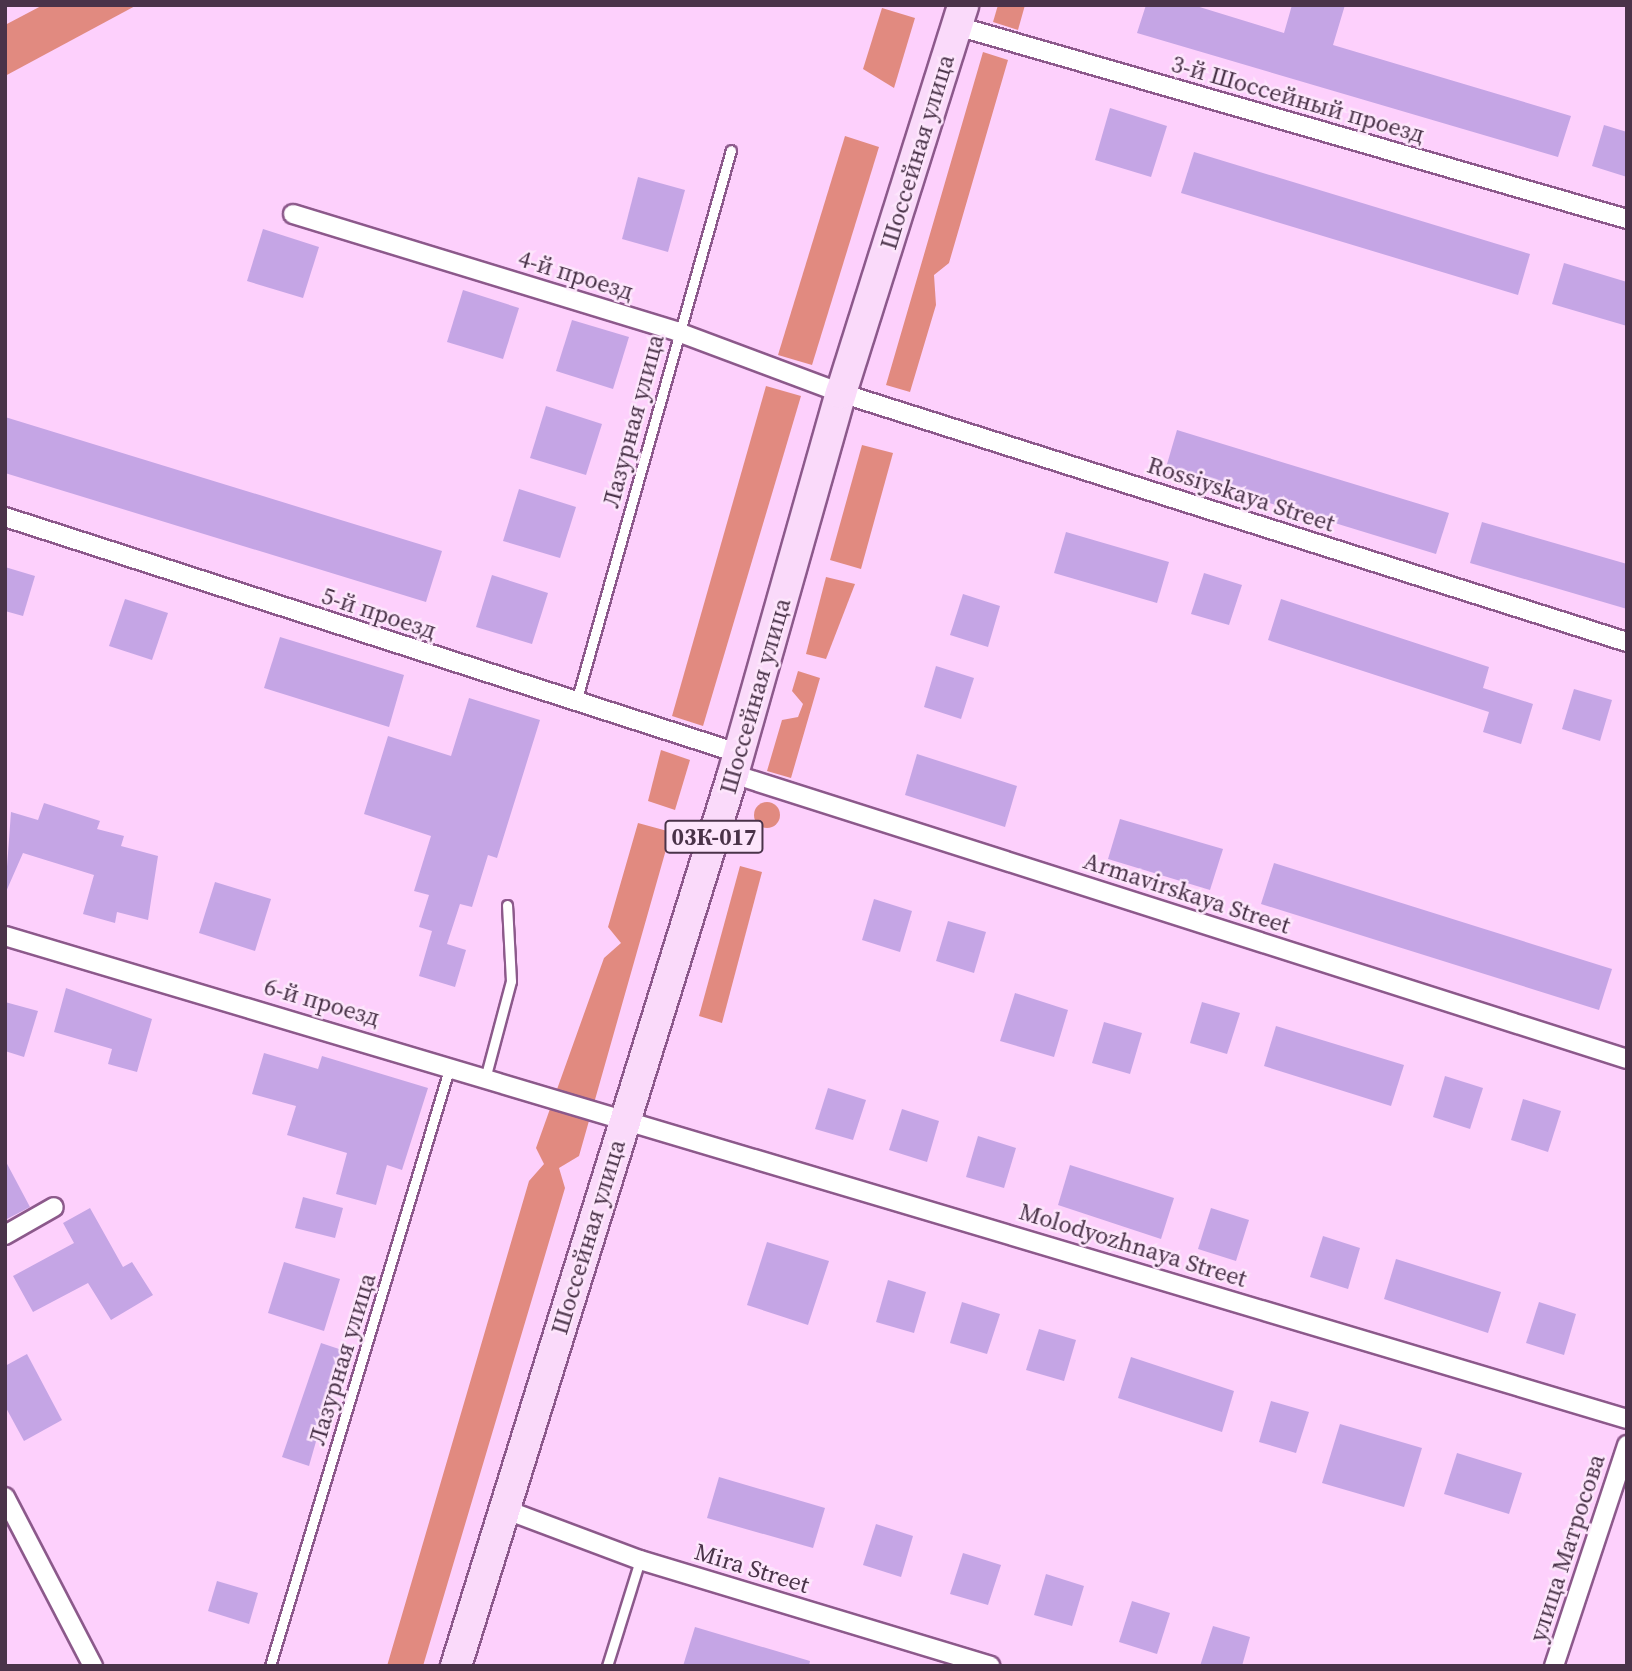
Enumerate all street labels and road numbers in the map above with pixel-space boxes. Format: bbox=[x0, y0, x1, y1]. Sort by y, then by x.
street label: 3-й Шоссейный проезд bbox=[1168, 49, 1428, 149]
street label: Шоссейная улица bbox=[874, 51, 960, 253]
street label: 4-й проезд bbox=[515, 244, 637, 306]
street label: Лазурная улица bbox=[596, 331, 670, 511]
street label: Rossiyskaya Street bbox=[1144, 450, 1338, 538]
street label: 5-й проезд bbox=[318, 581, 440, 645]
street label: Шоссейная улица bbox=[713, 595, 797, 797]
road number: 03К-017 bbox=[663, 818, 765, 856]
street label: Armavirskaya Street bbox=[1080, 846, 1294, 940]
street label: 6-й проезд bbox=[261, 972, 383, 1032]
street label: Шоссейная улица bbox=[545, 1136, 631, 1338]
street label: Molodyozhnaya Street bbox=[1016, 1197, 1250, 1293]
street label: Лазурная улица bbox=[302, 1270, 382, 1448]
street label: улица Матросова bbox=[1523, 1451, 1611, 1645]
street label: Mira Street bbox=[691, 1537, 813, 1599]

